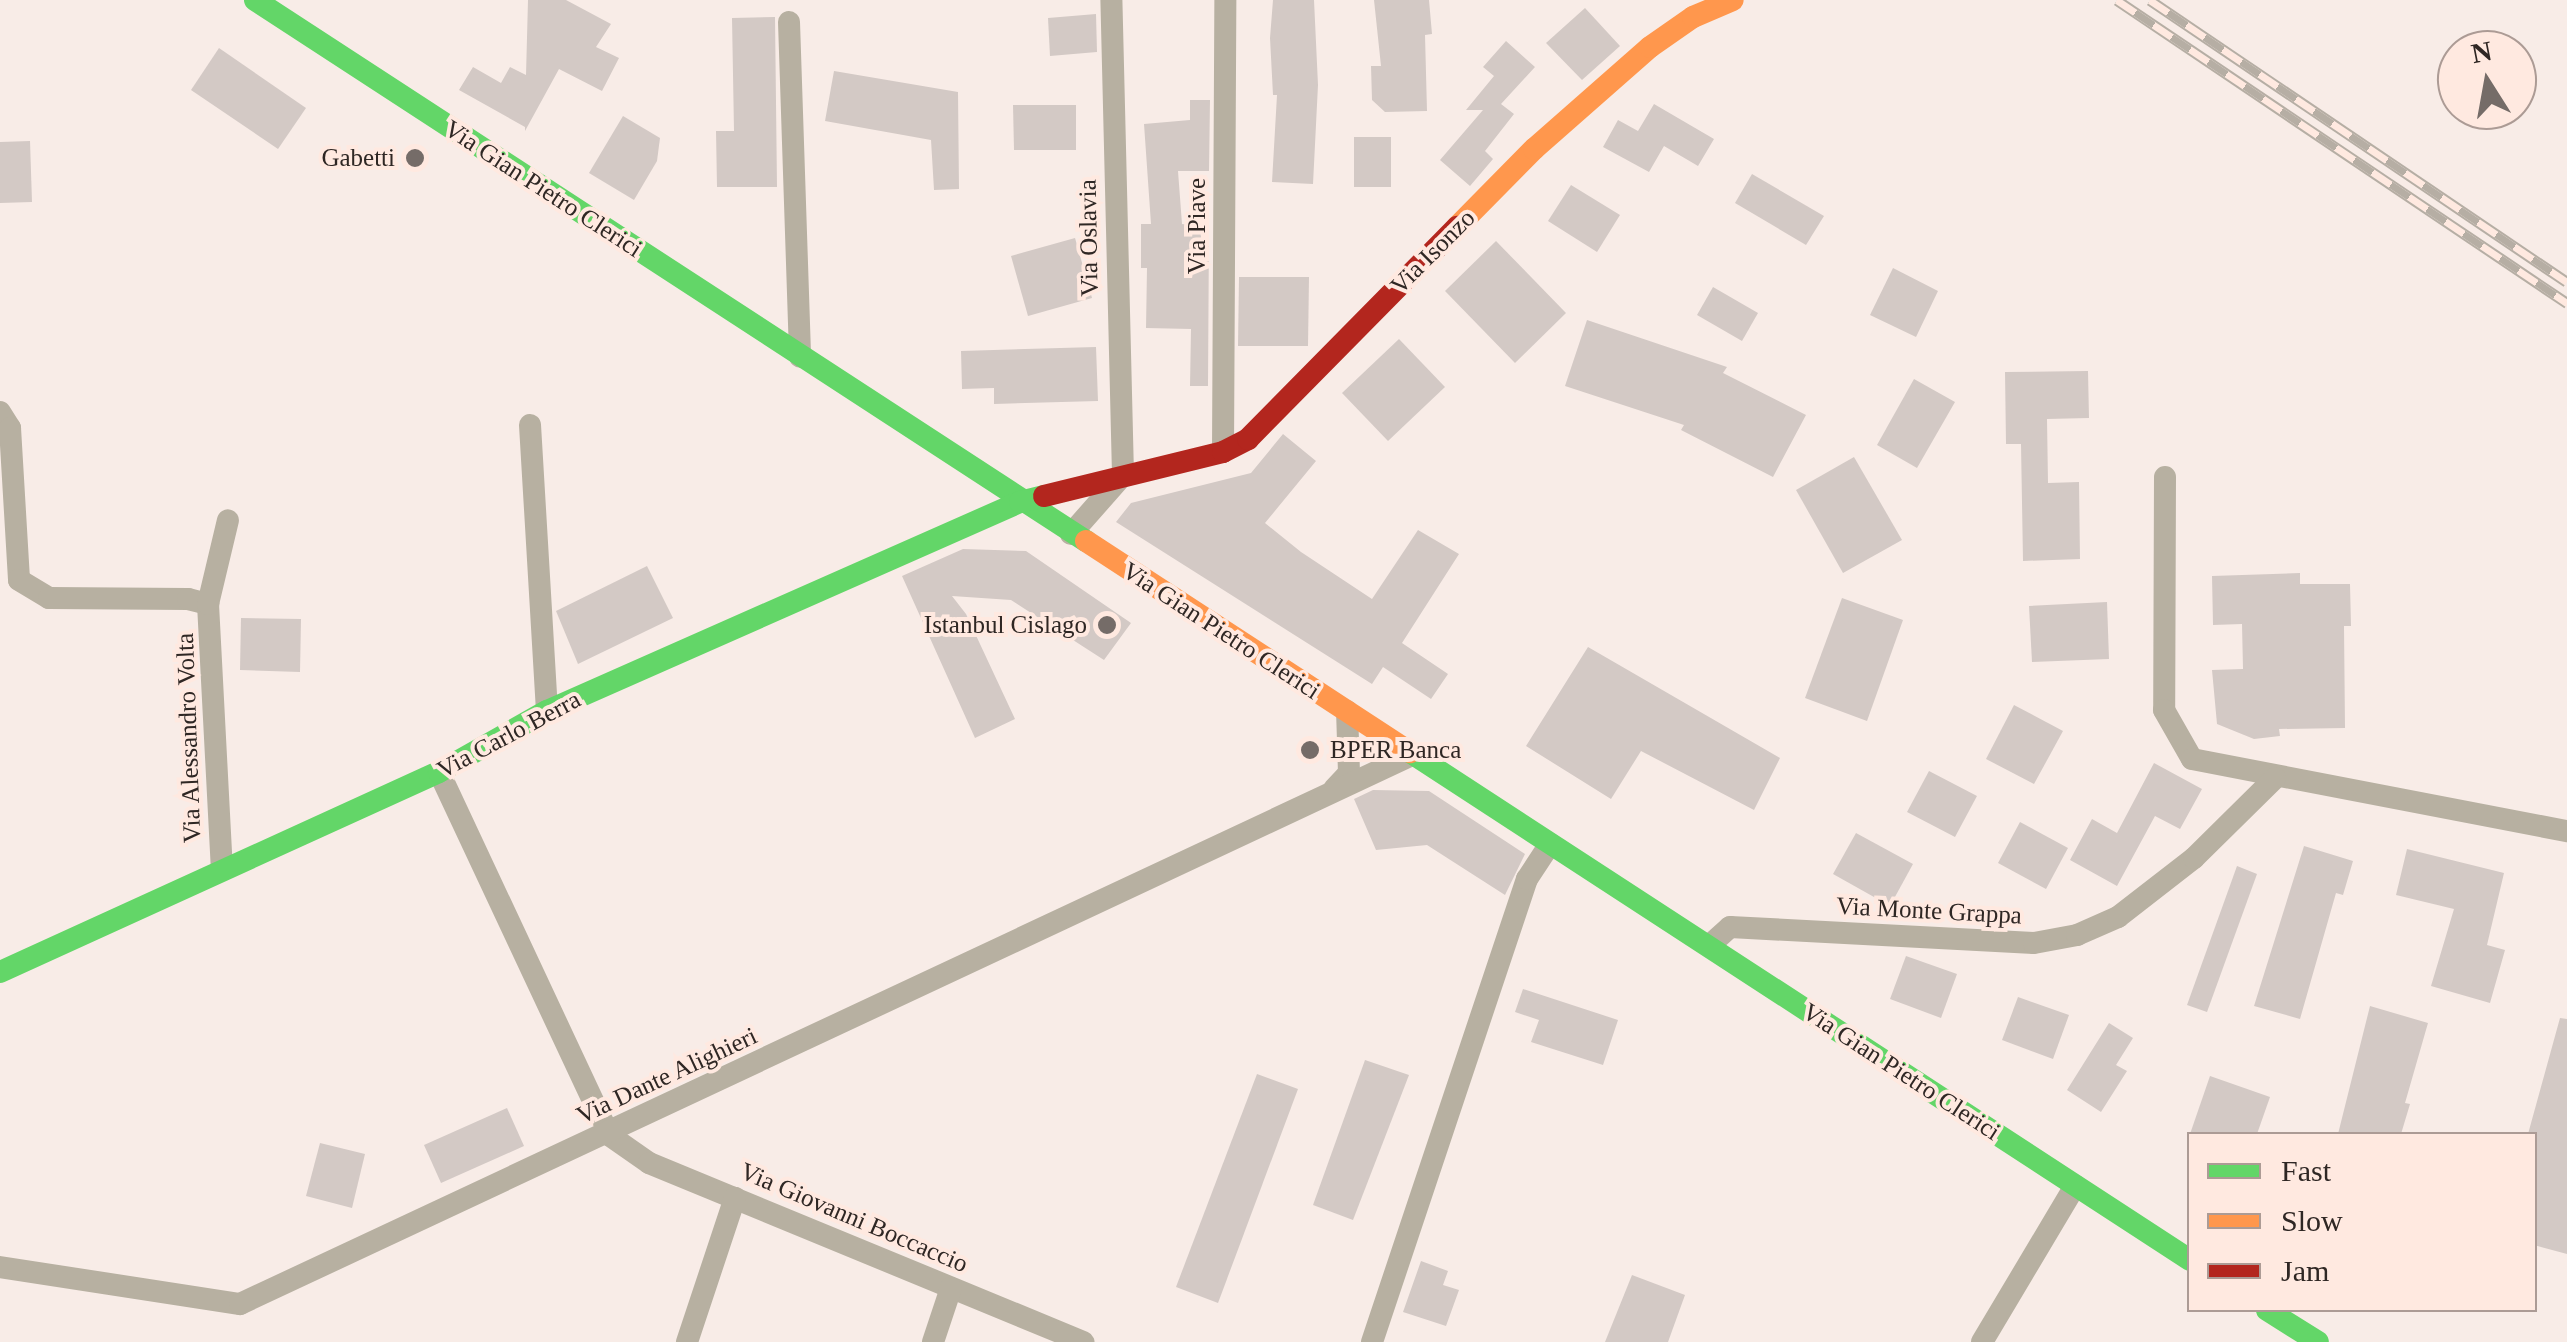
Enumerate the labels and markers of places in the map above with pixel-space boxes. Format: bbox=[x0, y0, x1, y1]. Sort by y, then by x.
place label: Gabetti bbox=[321, 143, 395, 173]
marker: Gabetti bbox=[404, 147, 426, 169]
place label: Istanbul Cislago bbox=[924, 610, 1087, 640]
marker: Istanbul Cislago bbox=[1096, 614, 1118, 636]
place label: BPER Banca bbox=[1330, 735, 1461, 765]
marker: BPER Banca bbox=[1299, 739, 1321, 761]

